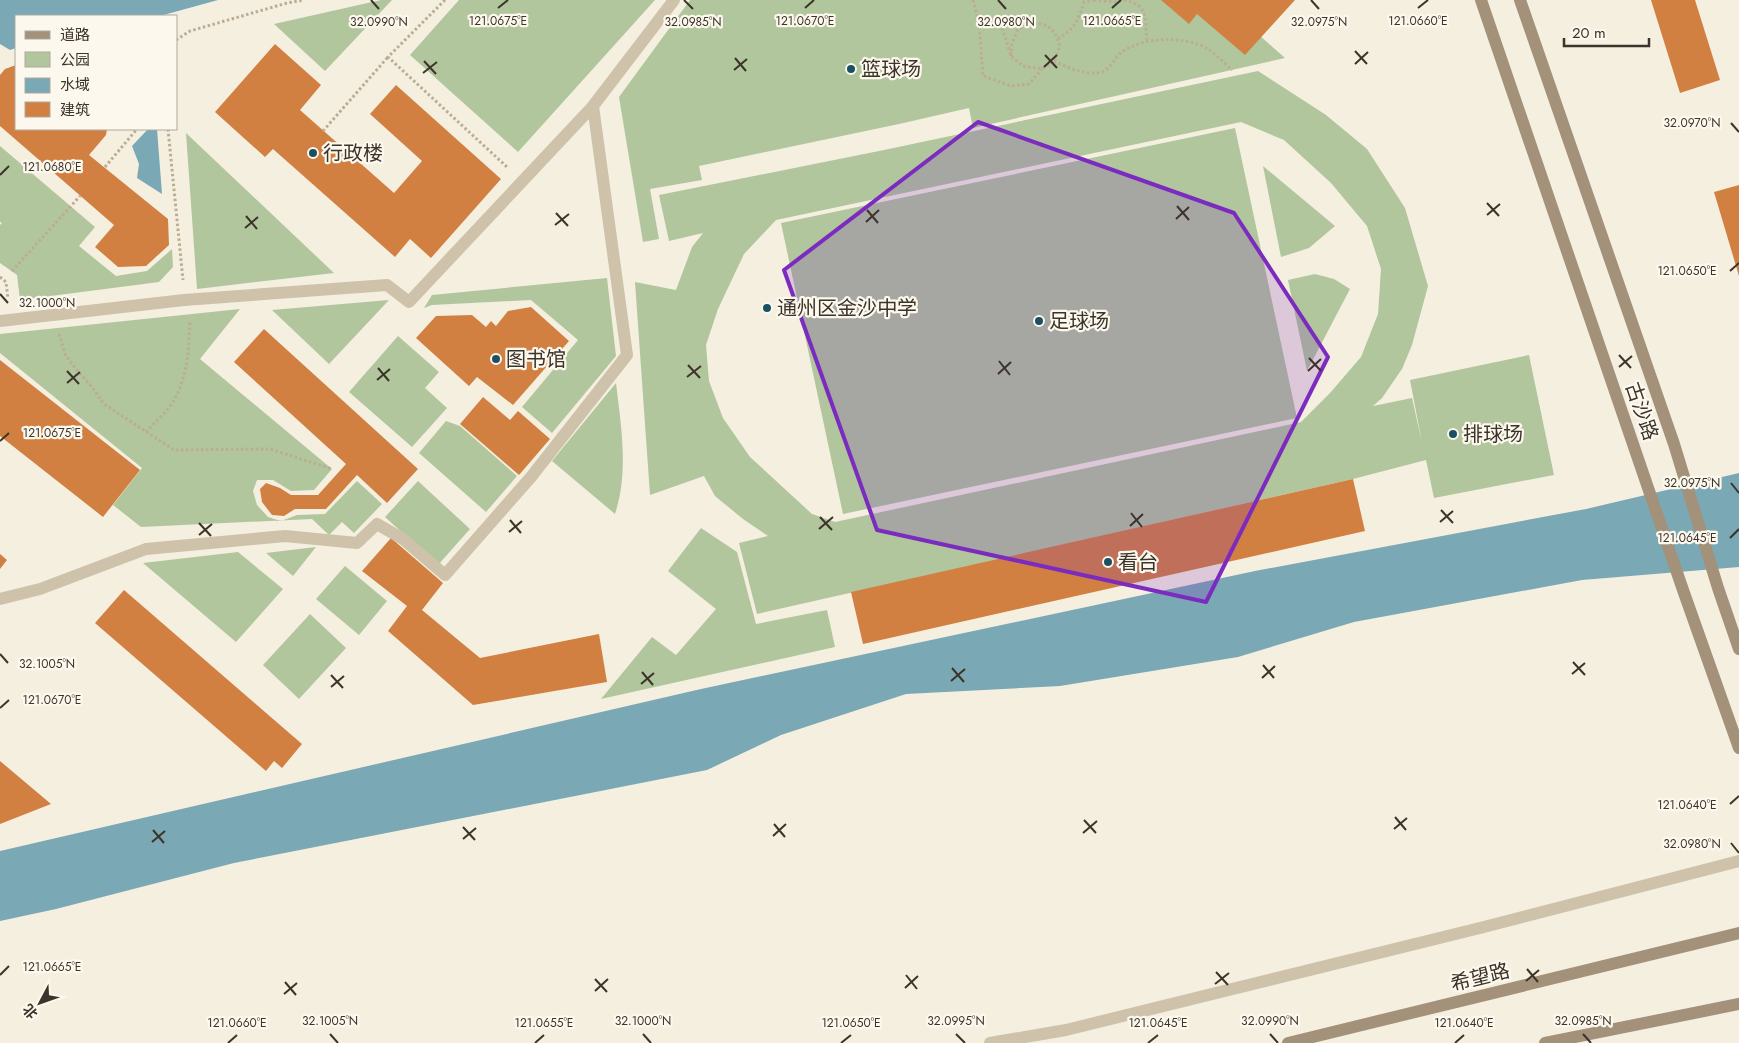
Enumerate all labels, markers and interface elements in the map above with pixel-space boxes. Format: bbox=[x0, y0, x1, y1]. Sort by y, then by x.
text: 121.0675°E bbox=[469, 12, 527, 30]
text: 121.0670°E bbox=[776, 12, 834, 30]
text: 121.0665°E bbox=[1083, 12, 1141, 30]
text: 121.0660°E bbox=[1388, 12, 1448, 30]
text: 32.0990°N bbox=[350, 13, 408, 31]
text: 32.0985°N bbox=[664, 13, 722, 31]
text: 32.0980°N bbox=[977, 13, 1035, 31]
text: 32.0975°N bbox=[1291, 13, 1347, 31]
legend bbox=[15, 15, 178, 130]
scale bar bbox=[1564, 15, 1649, 47]
text: 20 m bbox=[1572, 22, 1606, 44]
text: 道路 bbox=[60, 24, 90, 46]
text: 公园 bbox=[60, 49, 90, 71]
place label: 篮球场 bbox=[861, 55, 921, 84]
marker: 篮球场 bbox=[845, 63, 857, 75]
text: 水域 bbox=[60, 74, 90, 96]
text: 建筑 bbox=[60, 99, 90, 121]
text: 32.0970°N bbox=[1664, 114, 1720, 132]
place label: 行政楼 bbox=[323, 139, 383, 168]
marker: 行政楼 bbox=[307, 147, 319, 159]
text: 121.0680°E bbox=[22, 158, 82, 176]
text: 121.0650°E bbox=[1657, 262, 1717, 280]
text: 32.1000°N bbox=[19, 294, 75, 312]
place label: 通州区金沙中学 bbox=[777, 294, 917, 323]
marker: 通州区金沙中学 bbox=[761, 302, 773, 314]
place label: 足球场 bbox=[1049, 307, 1109, 336]
marker: 足球场 bbox=[1033, 315, 1045, 327]
place label: 图书馆 bbox=[506, 345, 566, 374]
marker: 图书馆 bbox=[490, 353, 502, 365]
street label: 古沙路 bbox=[1618, 378, 1665, 444]
place label: 排球场 bbox=[1463, 420, 1523, 449]
text: 121.0675°E bbox=[23, 424, 81, 442]
marker: 排球场 bbox=[1447, 428, 1459, 440]
text: 32.0975°N bbox=[1664, 474, 1720, 492]
text: 121.0645°E bbox=[1657, 529, 1717, 547]
place label: 看台 bbox=[1118, 548, 1158, 577]
marker: 看台 bbox=[1102, 556, 1114, 568]
text: 32.1005°N bbox=[19, 655, 75, 673]
text: 121.0670°E bbox=[23, 691, 81, 709]
text: 121.0640°E bbox=[1657, 796, 1717, 814]
text: 32.0980°N bbox=[1663, 835, 1721, 853]
street label: 希望路 bbox=[1448, 956, 1513, 999]
text: 121.0665°E bbox=[23, 958, 81, 976]
north arrow bbox=[15, 978, 65, 1028]
text: 北 bbox=[18, 1000, 42, 1023]
text: 32.1005°N bbox=[302, 1012, 358, 1030]
text: 32.1000°N bbox=[615, 1012, 671, 1030]
text: 32.0995°N bbox=[927, 1012, 985, 1030]
text: 32.0990°N bbox=[1241, 1012, 1299, 1030]
text: 32.0985°N bbox=[1554, 1012, 1612, 1030]
text: 121.0660°E bbox=[207, 1014, 267, 1032]
text: 121.0655°E bbox=[515, 1014, 573, 1032]
text: 121.0650°E bbox=[821, 1014, 881, 1032]
text: 121.0645°E bbox=[1128, 1014, 1188, 1032]
text: 121.0640°E bbox=[1434, 1014, 1494, 1032]

